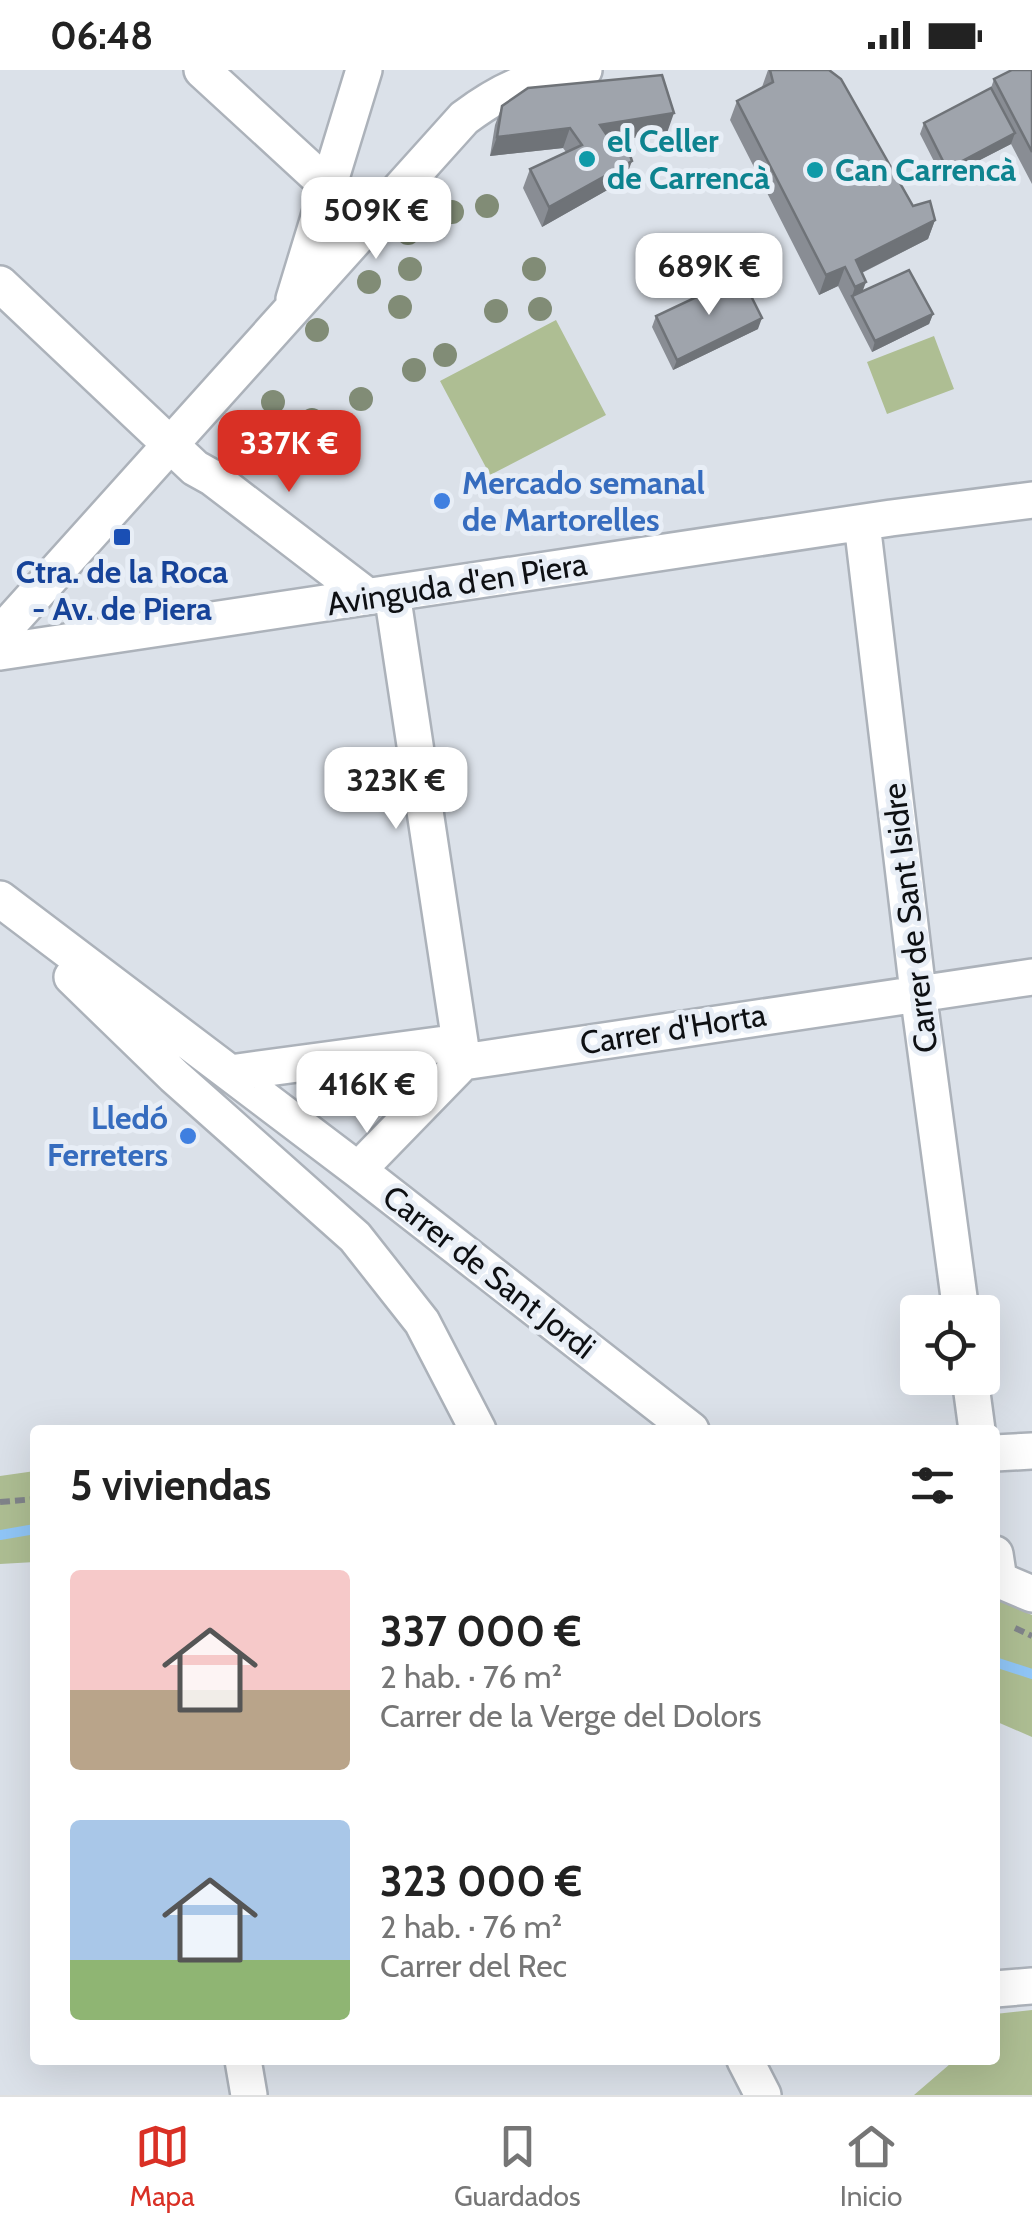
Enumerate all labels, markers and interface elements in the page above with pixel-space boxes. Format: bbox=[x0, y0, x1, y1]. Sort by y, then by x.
text: 06:48 bbox=[50, 12, 153, 59]
place label: el Celler de Carrencà bbox=[607, 121, 770, 197]
marker: el Celler de Carrencà bbox=[576, 148, 598, 170]
place label: Can Carrencà bbox=[835, 150, 1016, 189]
marker: Can Carrencà bbox=[804, 159, 826, 181]
pin: 509K € bbox=[295, 177, 457, 262]
text: 509K € bbox=[323, 190, 429, 229]
pin: 689K € bbox=[628, 233, 790, 318]
text: 689K € bbox=[657, 246, 761, 285]
pin: 337K € bbox=[208, 410, 370, 495]
text: 337K € bbox=[240, 423, 338, 462]
place label: Mercado semanal de Martorelles bbox=[462, 463, 705, 539]
marker: Mercado semanal de Martorelles bbox=[431, 490, 453, 512]
marker: Ctra. de la Roca - Av. de Piera bbox=[111, 526, 133, 548]
street label: Avinguda d'en Piera bbox=[324, 544, 590, 623]
place label: Ctra. de la Roca - Av. de Piera bbox=[16, 552, 228, 628]
pin: 323K € bbox=[315, 747, 477, 832]
text: 323K € bbox=[346, 760, 446, 799]
street label: Carrer de Sant Isidre bbox=[874, 781, 945, 1055]
street label: Carrer d'Horta bbox=[577, 994, 769, 1062]
pin: 416K € bbox=[286, 1051, 448, 1136]
text: 416K € bbox=[318, 1064, 416, 1103]
place label: Lledó Ferreters bbox=[47, 1098, 168, 1174]
marker: Lledó Ferreters bbox=[177, 1125, 199, 1147]
street label: Carrer de Sant Jordi bbox=[375, 1176, 603, 1367]
map controls bbox=[900, 1295, 1000, 1395]
button: locate bbox=[900, 1295, 1000, 1395]
icon: filters bbox=[905, 1458, 960, 1513]
text: 5 viviendas bbox=[70, 1459, 271, 1511]
text: 337 000 € bbox=[380, 1605, 581, 1657]
icon: home bbox=[150, 1610, 270, 1730]
text: 2 hab. · 76 m² bbox=[380, 1657, 562, 1696]
text: Carrer de la Verge del Dolors bbox=[380, 1696, 761, 1735]
text: 323 000 € bbox=[380, 1855, 582, 1907]
icon: home bbox=[150, 1860, 270, 1980]
text: 2 hab. · 76 m² bbox=[380, 1907, 562, 1946]
text: Carrer del Rec bbox=[380, 1946, 567, 1985]
tab: Mapa bbox=[130, 2119, 195, 2213]
tab: Guardados bbox=[454, 2119, 581, 2213]
tab: Inicio bbox=[840, 2119, 902, 2213]

